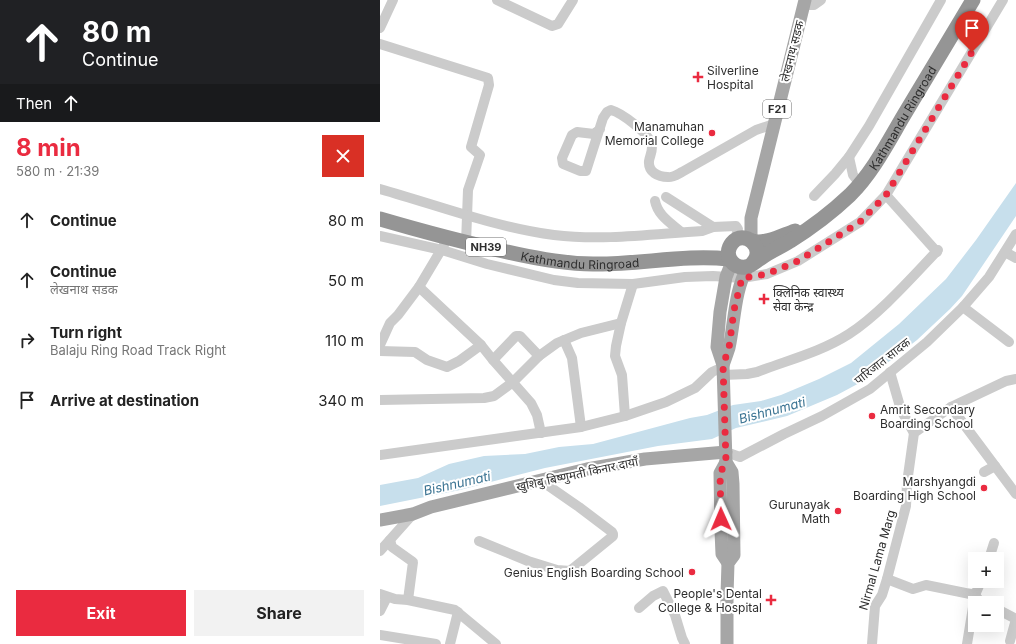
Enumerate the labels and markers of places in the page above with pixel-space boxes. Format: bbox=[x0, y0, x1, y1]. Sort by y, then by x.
pin bbox=[955, 11, 989, 52]
place label: Silverline Hospital bbox=[707, 63, 759, 92]
marker: Silverline Hospital bbox=[692, 71, 704, 83]
place label: Manamuhan Memorial College bbox=[605, 119, 704, 148]
marker: Manamuhan Memorial College bbox=[707, 128, 717, 138]
place label: क्लिनिक स्वास्थ्य सेवा केन्द्र bbox=[773, 285, 845, 314]
marker: क्लिनिक स्वास्थ्य सेवा केन्द्र bbox=[758, 293, 770, 305]
place label: Amrit Secondary Boarding School bbox=[880, 402, 975, 431]
marker: Amrit Secondary Boarding School bbox=[867, 411, 877, 421]
place label: Marshyangdi Boarding High School bbox=[853, 474, 976, 503]
marker: Marshyangdi Boarding High School bbox=[979, 483, 989, 493]
place label: Gurunayak Math bbox=[769, 497, 830, 526]
marker: Gurunayak Math bbox=[833, 506, 843, 516]
place label: Genius English Boarding School bbox=[504, 565, 684, 580]
marker: Genius English Boarding School bbox=[687, 567, 697, 577]
place label: People's Dental College & Hospital bbox=[658, 586, 762, 615]
marker: People's Dental College & Hospital bbox=[765, 594, 777, 606]

